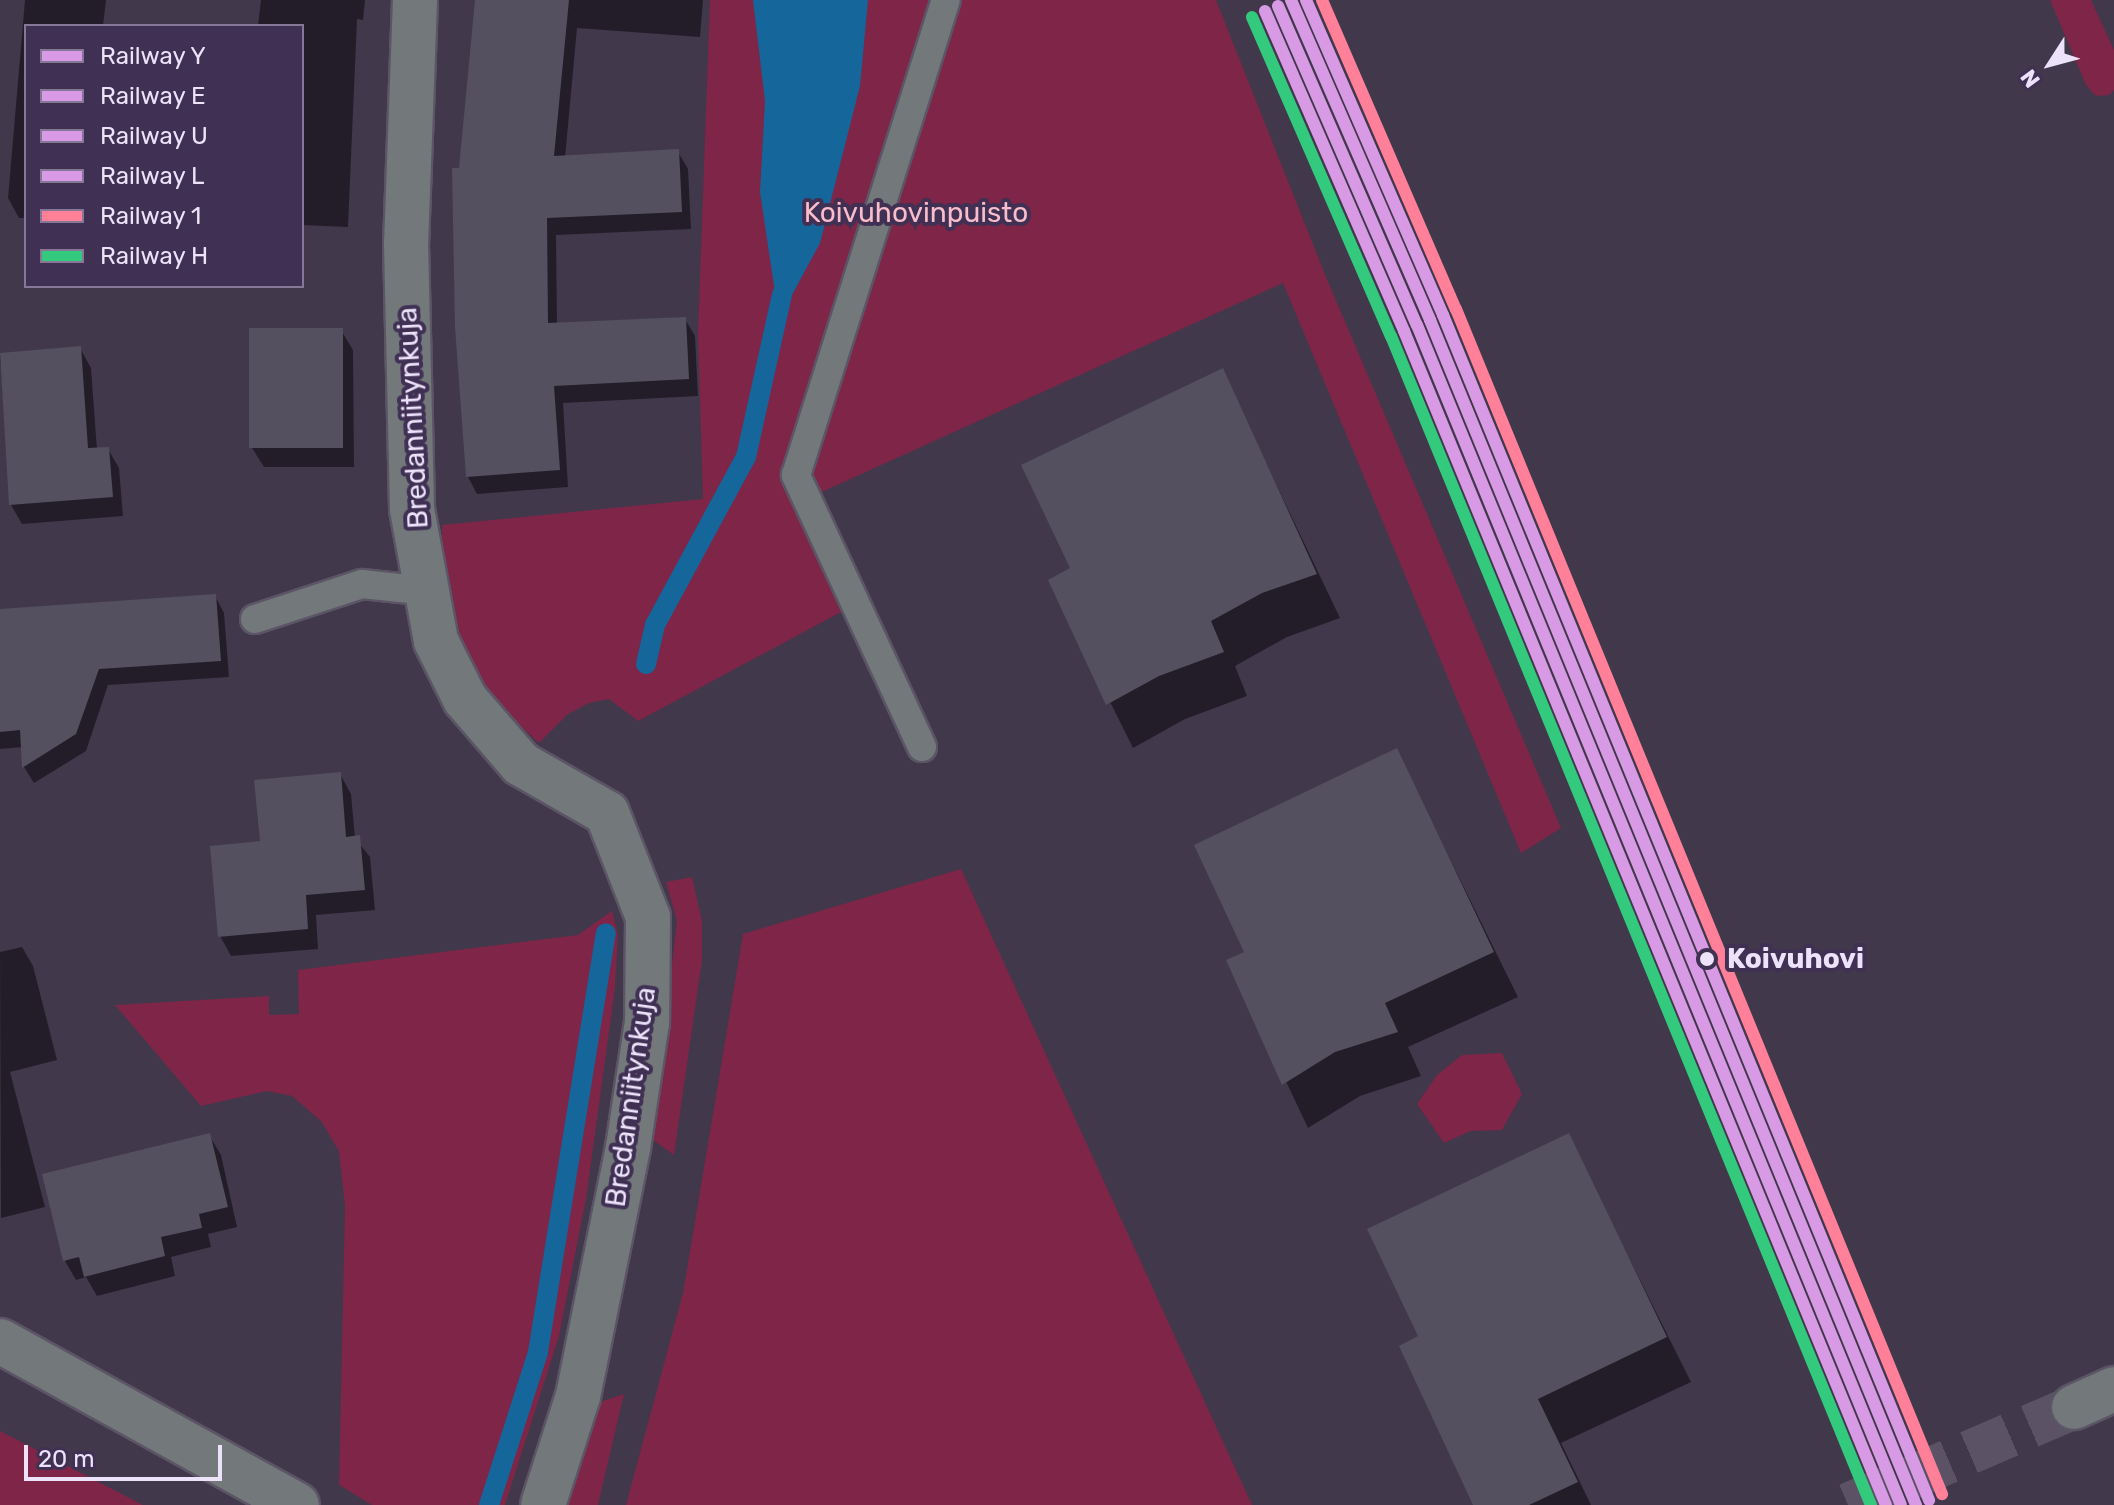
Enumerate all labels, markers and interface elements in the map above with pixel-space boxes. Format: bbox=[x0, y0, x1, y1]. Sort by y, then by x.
legend bbox=[24, 24, 304, 288]
north arrow bbox=[2010, 24, 2090, 104]
text: Railway Y bbox=[100, 42, 206, 70]
text: N bbox=[2015, 64, 2046, 93]
text: Railway E bbox=[100, 82, 206, 110]
text: Railway U bbox=[100, 122, 208, 150]
text: Railway L bbox=[100, 162, 204, 190]
park label: Koivuhovinpuisto bbox=[804, 196, 1028, 230]
text: Railway 1 bbox=[100, 202, 201, 230]
text: Railway H bbox=[100, 242, 208, 270]
street label: Bredanniitynkuja bbox=[390, 306, 436, 530]
place label: Koivuhovi bbox=[1727, 942, 1864, 976]
marker: Koivuhovi bbox=[1694, 946, 1720, 972]
street label: Bredanniitynkuja bbox=[599, 985, 663, 1209]
scale bar bbox=[28, 1429, 226, 1479]
text: 20 m bbox=[38, 1445, 95, 1473]

